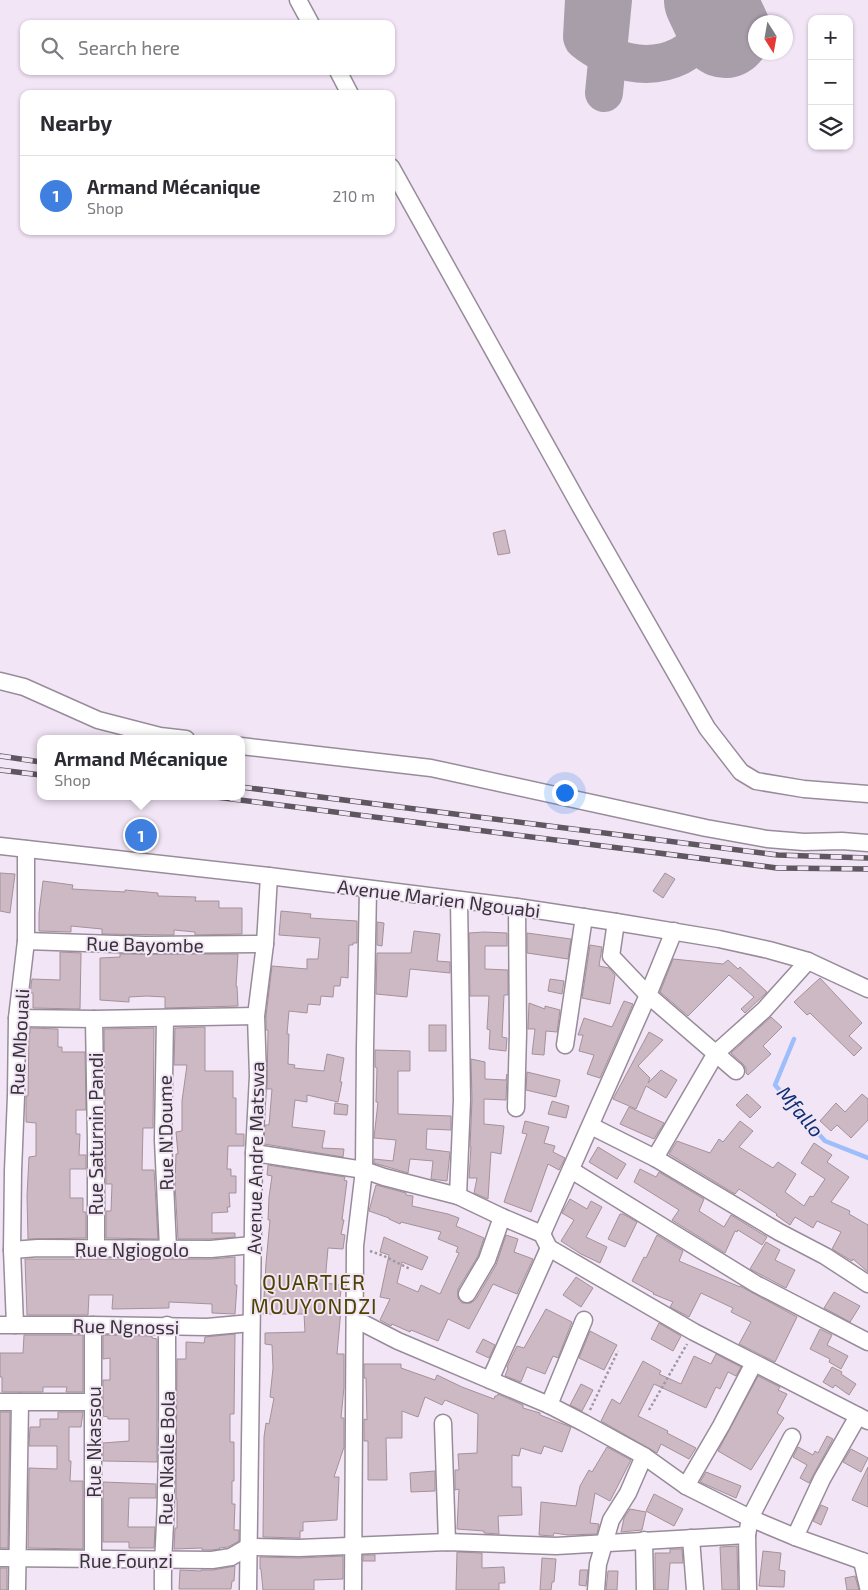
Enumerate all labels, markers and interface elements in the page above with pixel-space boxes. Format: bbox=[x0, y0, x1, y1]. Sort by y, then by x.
north arrow bbox=[748, 15, 793, 60]
map controls bbox=[808, 15, 853, 150]
button: + bbox=[808, 15, 853, 60]
search box bbox=[20, 20, 395, 75]
icon: search bbox=[38, 34, 66, 62]
text: Search here bbox=[78, 36, 180, 59]
button: − bbox=[808, 60, 853, 105]
button: layers bbox=[808, 105, 853, 150]
text: Nearby bbox=[40, 110, 112, 135]
text: Armand Mécanique bbox=[87, 175, 261, 198]
text: 1 bbox=[53, 186, 59, 205]
text: 210 m bbox=[332, 186, 375, 205]
text: Shop bbox=[87, 198, 124, 217]
popup bbox=[37, 735, 245, 800]
text: Armand Mécanique bbox=[54, 747, 228, 770]
text: Shop bbox=[54, 770, 91, 789]
your location bbox=[552, 780, 578, 806]
pin: 1 bbox=[125, 816, 157, 854]
street label: Avenue Marien Ngouabi bbox=[336, 874, 542, 922]
street label: Rue Bayombe bbox=[86, 931, 204, 957]
street label: Rue Mbouali bbox=[5, 988, 33, 1096]
street label: Rue Saturnin Pandi bbox=[84, 1052, 107, 1216]
street label: Avenue Andre Matswa bbox=[242, 1061, 268, 1255]
street label: Rue N'Doume bbox=[152, 1075, 178, 1191]
water label: Mfallo bbox=[773, 1081, 829, 1141]
street label: Rue Ngiogolo bbox=[75, 1238, 189, 1261]
district label: QUARTIER MOUYONDZI bbox=[250, 1269, 378, 1318]
street label: Rue Ngnossi bbox=[72, 1314, 180, 1338]
street label: Rue Nkassou bbox=[82, 1386, 105, 1498]
street label: Rue Nkalle Bola bbox=[153, 1390, 179, 1526]
street label: Rue Founzi bbox=[79, 1549, 173, 1572]

